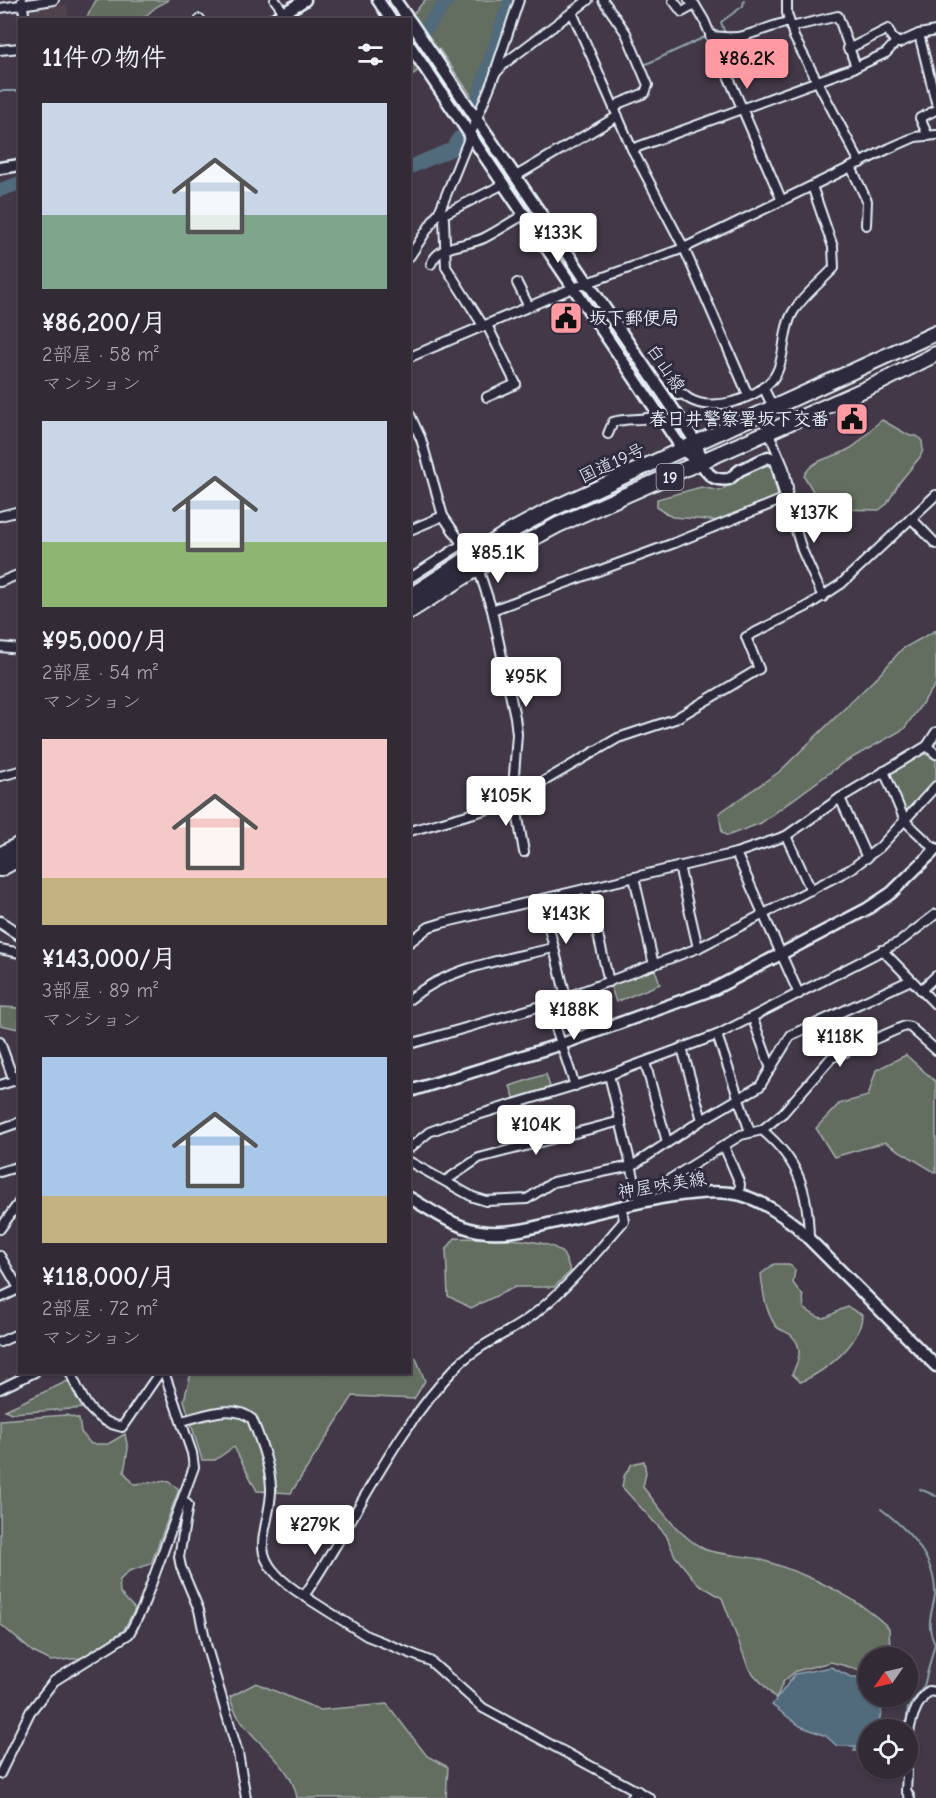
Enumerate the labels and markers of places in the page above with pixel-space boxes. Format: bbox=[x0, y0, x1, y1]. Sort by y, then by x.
pin: ¥86.2K bbox=[698, 39, 796, 90]
pin: ¥133K bbox=[516, 213, 600, 264]
public building icon: 坂下郵便局 bbox=[548, 300, 584, 336]
place label: 坂下郵便局 bbox=[589, 308, 679, 329]
public building icon: 春日井警察署坂下交番 bbox=[834, 401, 870, 437]
place label: 春日井警察署坂下交番 bbox=[649, 409, 829, 430]
pin: ¥137K bbox=[772, 493, 856, 544]
pin: ¥85.1K bbox=[449, 533, 547, 584]
pin: ¥95K bbox=[490, 657, 562, 708]
pin: ¥105K bbox=[464, 776, 548, 827]
pin: ¥143K bbox=[524, 894, 608, 945]
pin: ¥188K bbox=[532, 990, 616, 1041]
pin: ¥118K bbox=[798, 1017, 882, 1068]
pin: ¥104K bbox=[494, 1105, 578, 1156]
pin: ¥279K bbox=[273, 1505, 357, 1556]

